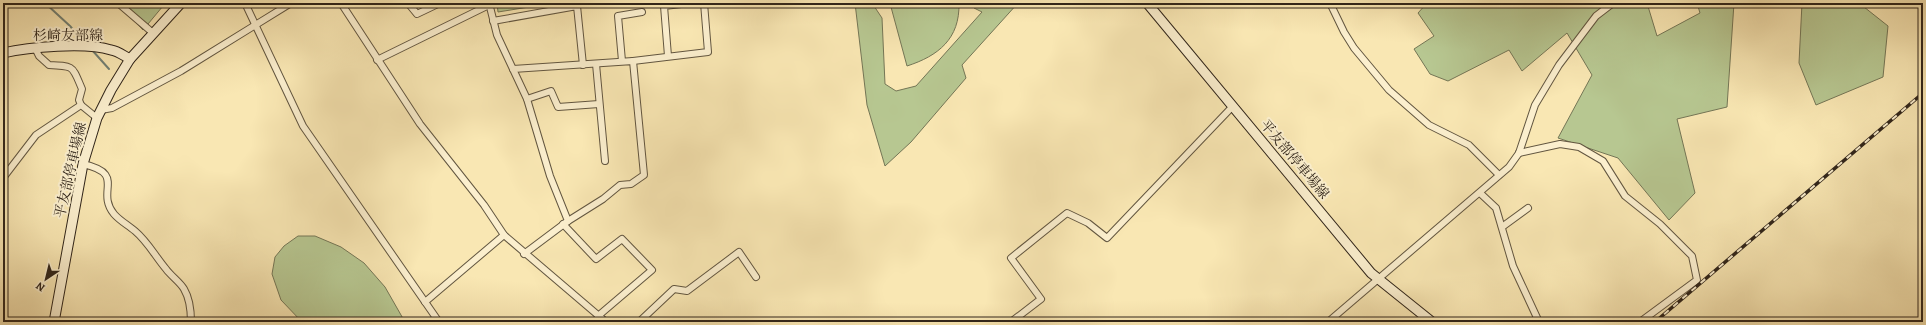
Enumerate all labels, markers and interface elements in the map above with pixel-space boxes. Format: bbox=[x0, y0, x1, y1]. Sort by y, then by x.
street label: 杉崎友部線 bbox=[33, 26, 103, 45]
street label: 平友部停車場線 bbox=[1256, 116, 1333, 203]
street label: 平友部停車場線 bbox=[50, 120, 91, 220]
north arrow bbox=[26, 259, 66, 299]
text: N bbox=[33, 278, 48, 295]

